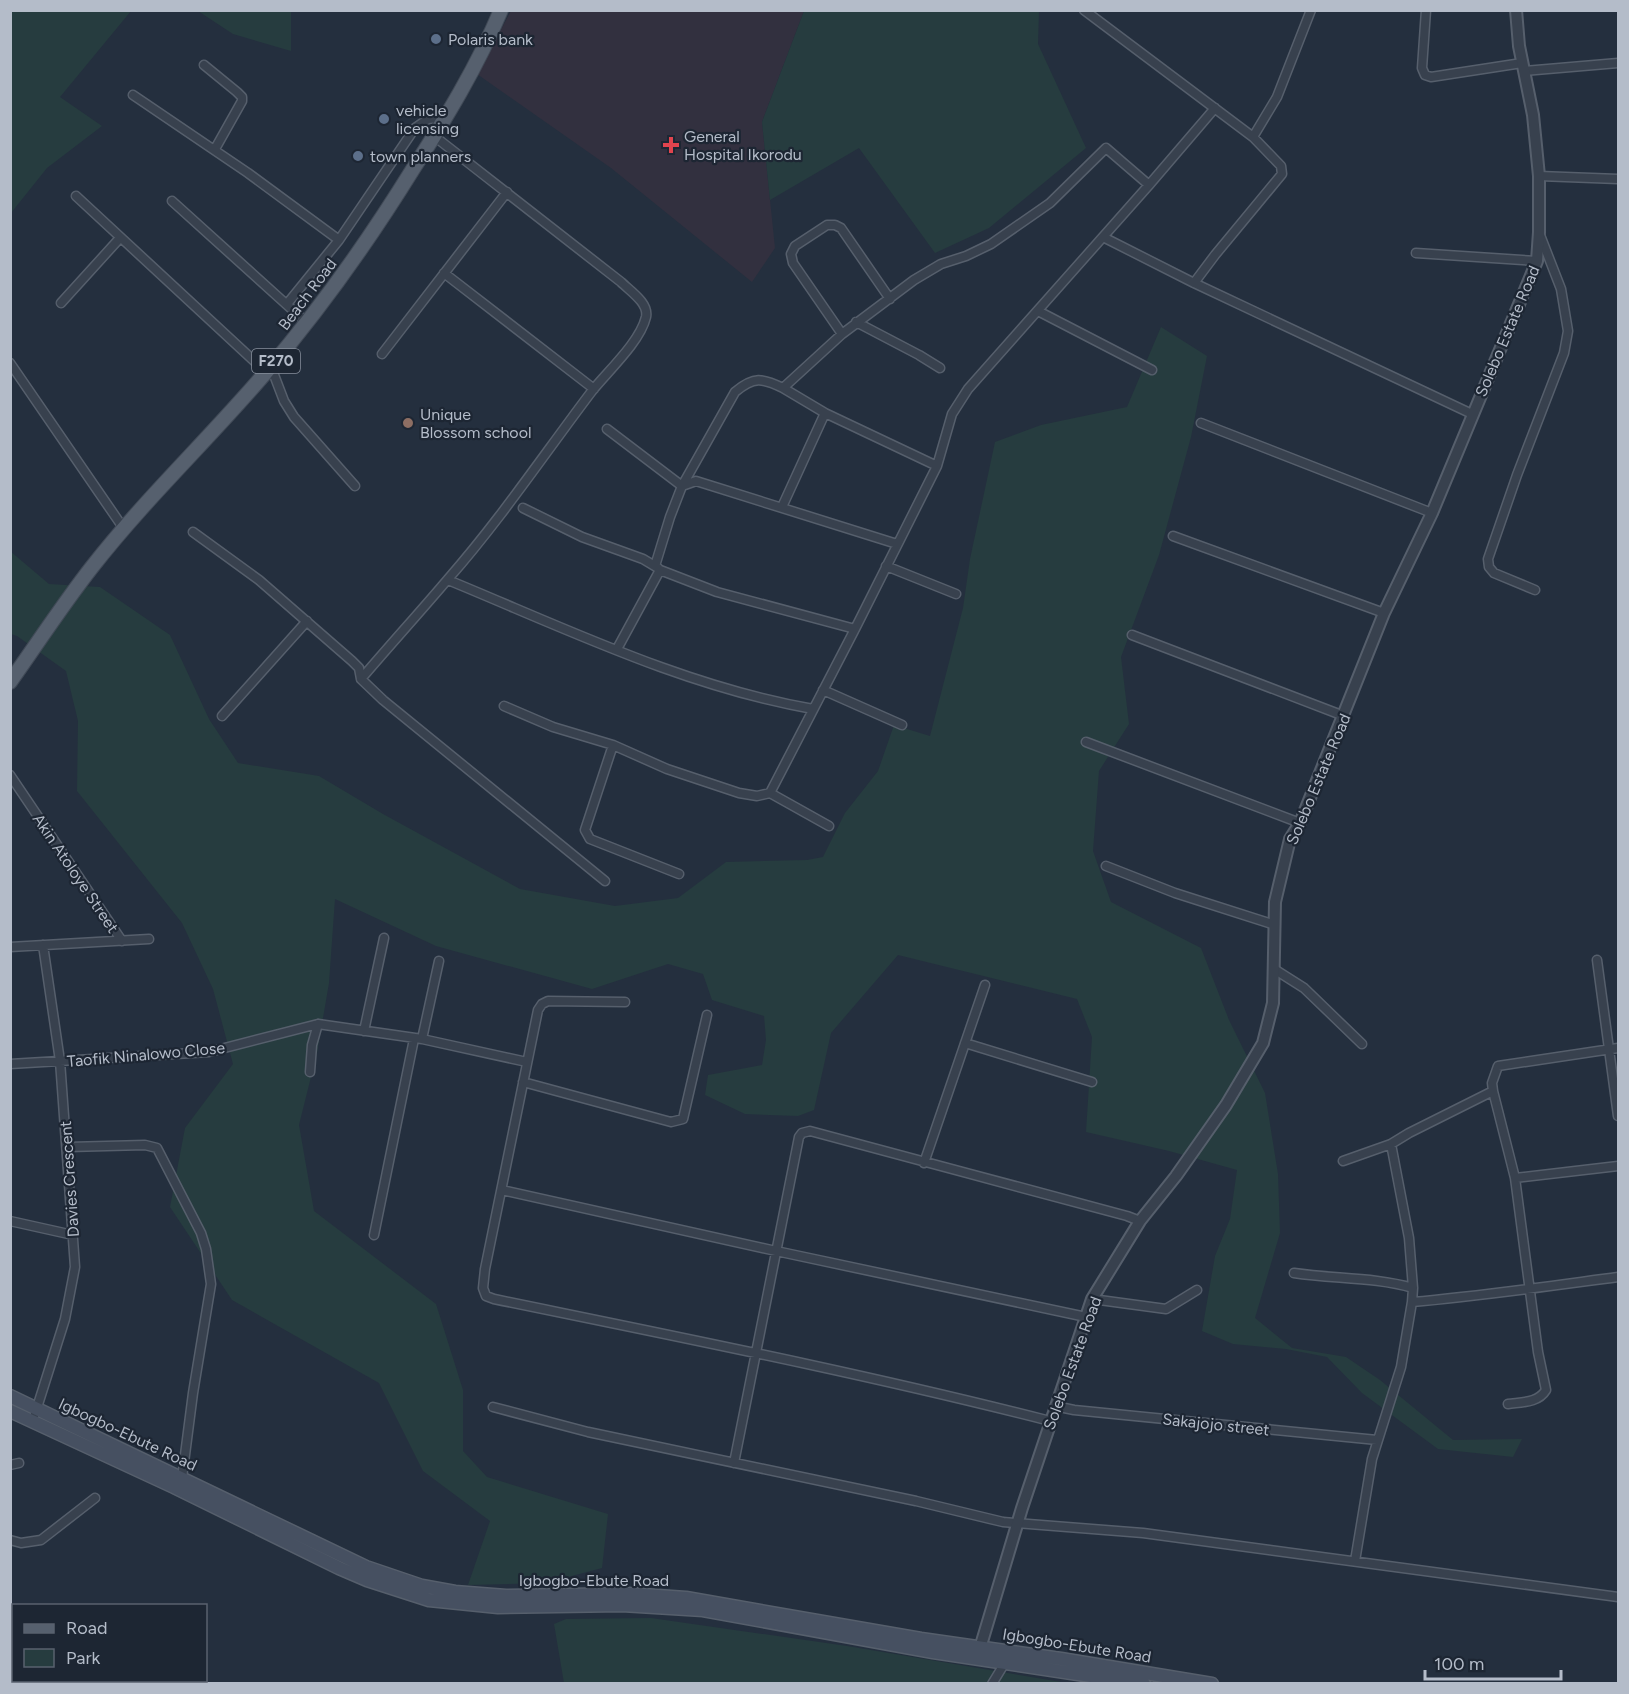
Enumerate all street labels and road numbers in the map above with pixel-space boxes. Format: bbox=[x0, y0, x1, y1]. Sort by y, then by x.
street label: Beach Road bbox=[274, 255, 341, 334]
street label: Solebo Estate Road bbox=[1471, 263, 1544, 400]
road number: F270 bbox=[252, 349, 300, 373]
street label: Solebo Estate Road bbox=[1282, 711, 1355, 848]
street label: Akin Atoloye Street bbox=[29, 810, 122, 936]
street label: Taofik Ninalowo Close bbox=[66, 1038, 226, 1071]
street label: Davies Crescent bbox=[56, 1120, 83, 1238]
street label: Solebo Estate Road bbox=[1039, 1294, 1105, 1432]
street label: Igbogbo-Ebute Road bbox=[56, 1394, 200, 1475]
street label: Sakajojo street bbox=[1162, 1409, 1270, 1440]
street label: Igbogbo-Ebute Road bbox=[519, 1571, 669, 1590]
street label: Igbogbo-Ebute Road bbox=[1001, 1624, 1153, 1667]

